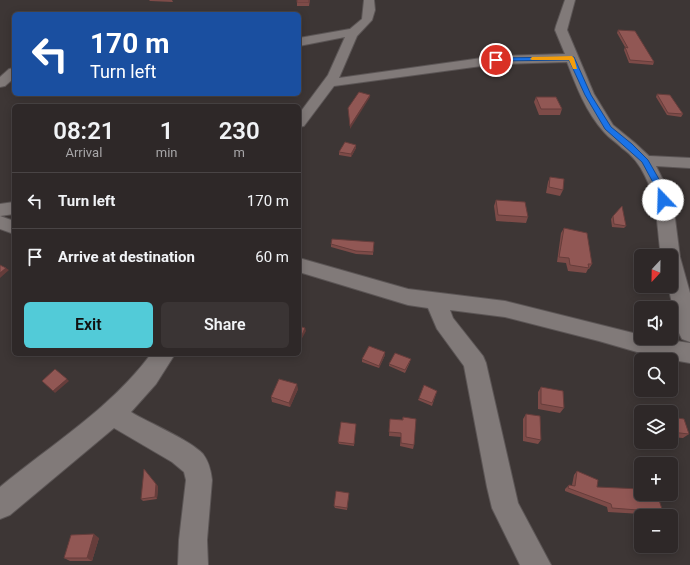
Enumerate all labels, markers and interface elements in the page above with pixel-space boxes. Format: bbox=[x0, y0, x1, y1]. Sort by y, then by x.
text: 170 m bbox=[90, 27, 169, 60]
icon: left bbox=[24, 28, 76, 80]
pin bbox=[479, 43, 513, 77]
icon: arrive bbox=[485, 49, 507, 71]
text: Turn left bbox=[90, 61, 156, 82]
text: 08:21 bbox=[53, 117, 115, 145]
text: 1 bbox=[160, 117, 173, 145]
text: 230 bbox=[219, 117, 260, 145]
text: Arrival bbox=[65, 145, 102, 160]
text: min bbox=[156, 145, 177, 160]
text: m bbox=[234, 145, 245, 160]
position arrow bbox=[642, 179, 684, 221]
icon: left bbox=[24, 190, 46, 212]
text: Turn left bbox=[58, 192, 115, 210]
text: 170 m bbox=[247, 192, 289, 210]
icon: arrive bbox=[24, 246, 46, 268]
text: Arrive at destination bbox=[58, 248, 195, 266]
text: 60 m bbox=[255, 248, 289, 266]
north arrow bbox=[634, 249, 678, 293]
map controls bbox=[634, 249, 678, 553]
button: sound bbox=[634, 301, 678, 345]
button: Exit bbox=[24, 302, 153, 348]
button: Share bbox=[161, 302, 289, 348]
button: search bbox=[634, 353, 678, 397]
button: layers bbox=[634, 405, 678, 449]
button: + bbox=[634, 457, 678, 501]
button: − bbox=[634, 509, 678, 553]

